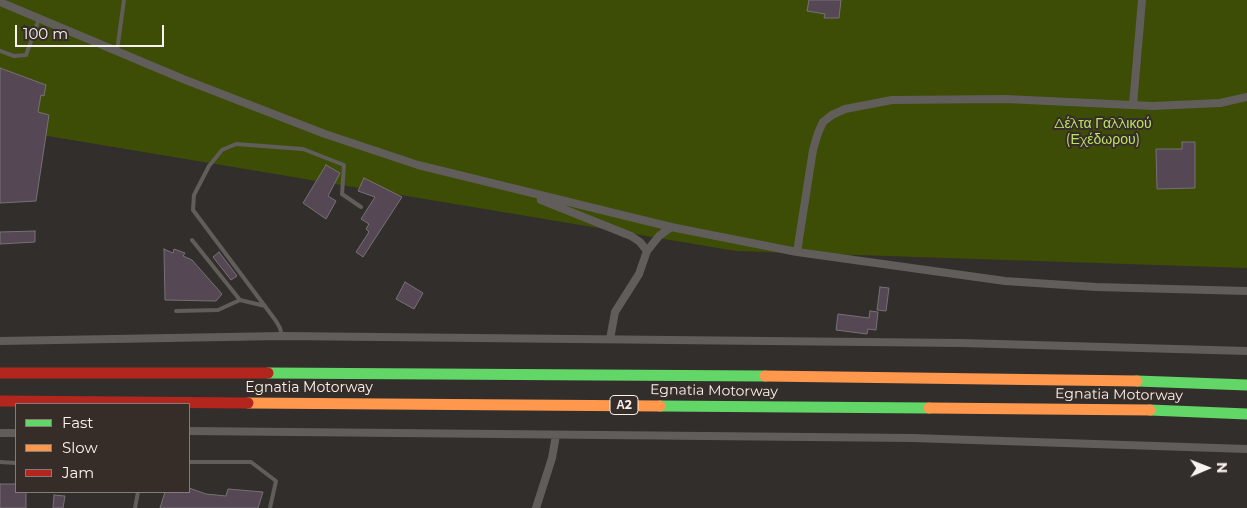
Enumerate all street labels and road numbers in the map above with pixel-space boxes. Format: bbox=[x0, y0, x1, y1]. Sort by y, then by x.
street label: Egnatia Motorway bbox=[245, 380, 373, 396]
street label: Egnatia Motorway bbox=[650, 381, 778, 401]
street label: Egnatia Motorway bbox=[1055, 385, 1183, 405]
road number: Α2 bbox=[610, 396, 638, 414]

